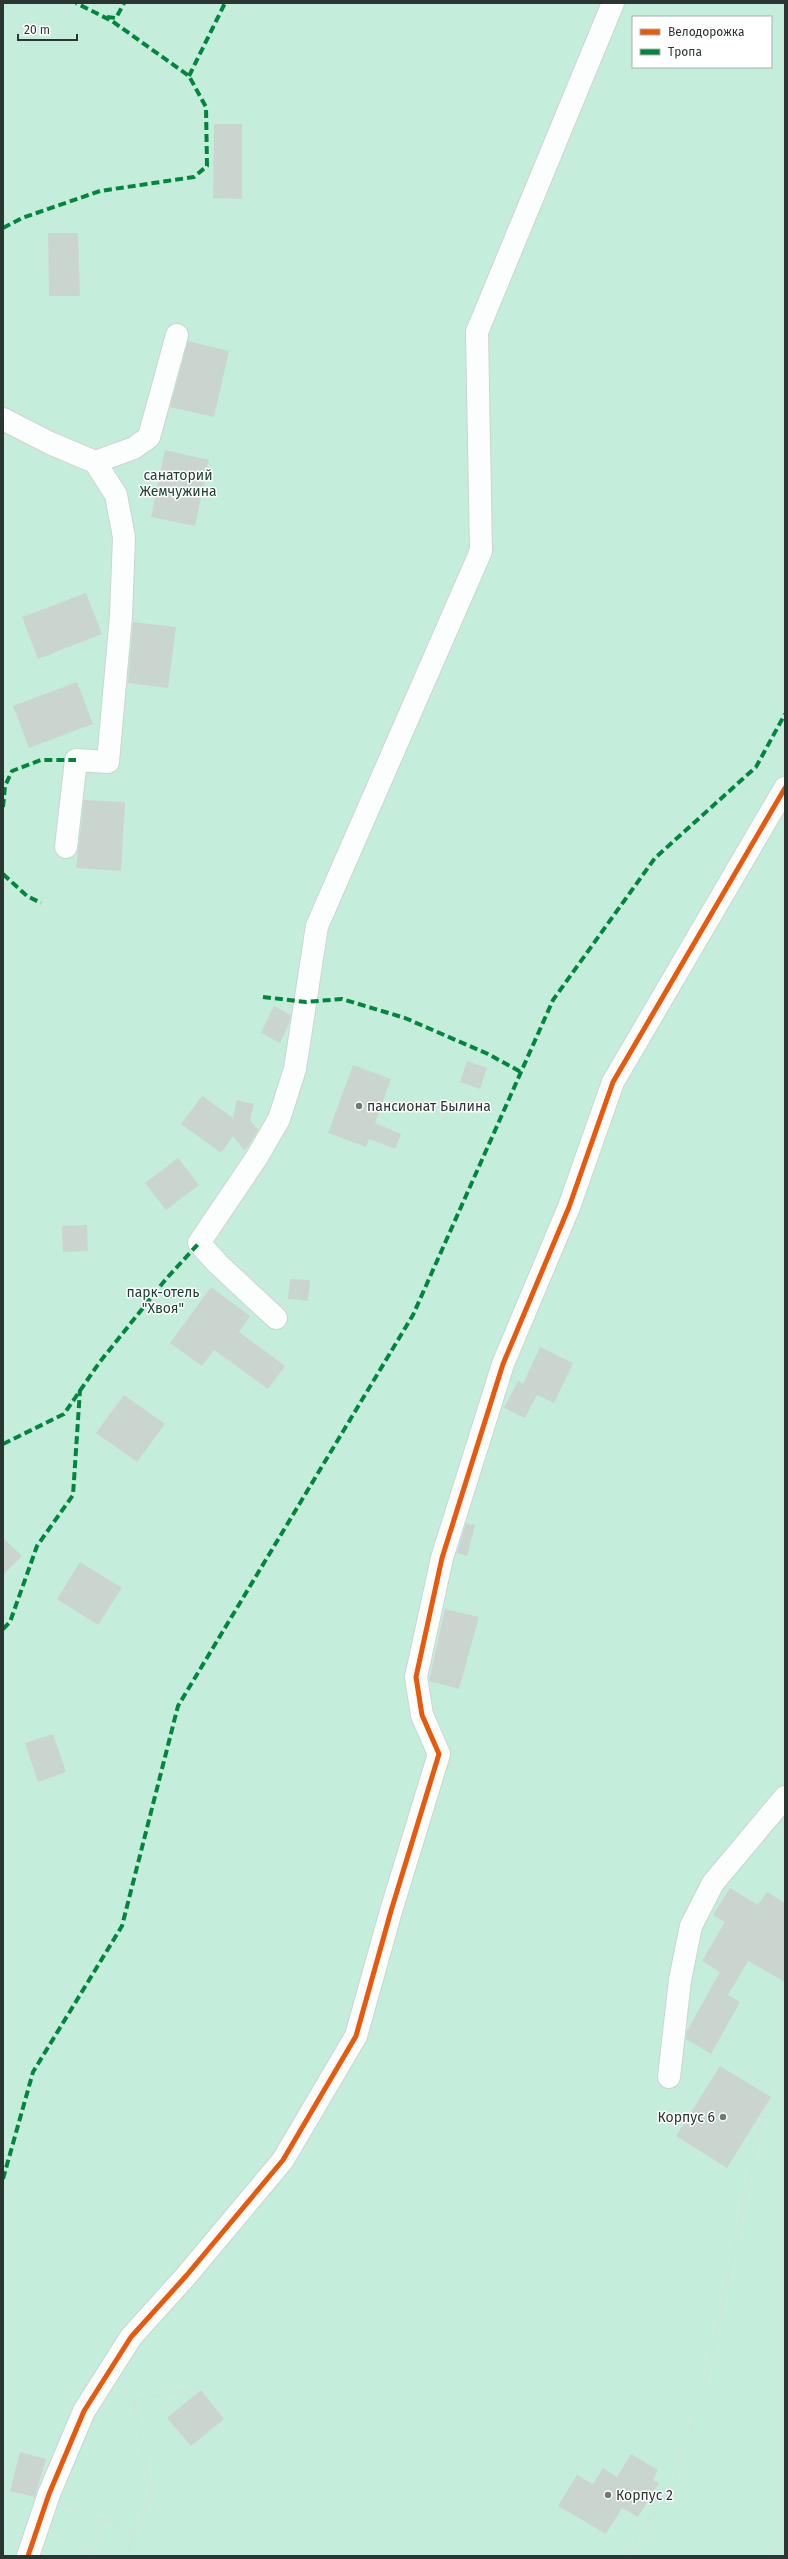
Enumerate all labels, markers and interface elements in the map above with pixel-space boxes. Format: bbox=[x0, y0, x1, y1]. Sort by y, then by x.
scale bar bbox=[18, 16, 77, 42]
legend bbox=[632, 16, 772, 68]
text: 20 m bbox=[24, 23, 50, 37]
text: Велодорожка bbox=[668, 25, 744, 39]
text: Тропа bbox=[668, 45, 702, 59]
park label: санаторий Жемчужина bbox=[139, 467, 217, 500]
place label: пансионат Былина bbox=[367, 1098, 491, 1115]
marker: пансионат Былина bbox=[354, 1101, 364, 1111]
park label: парк-отель "Хвоя" bbox=[126, 1284, 200, 1317]
place label: Корпус 6 bbox=[658, 2109, 715, 2126]
marker: Корпус 6 bbox=[718, 2112, 728, 2122]
place label: Корпус 2 bbox=[616, 2487, 673, 2504]
marker: Корпус 2 bbox=[603, 2490, 613, 2500]

